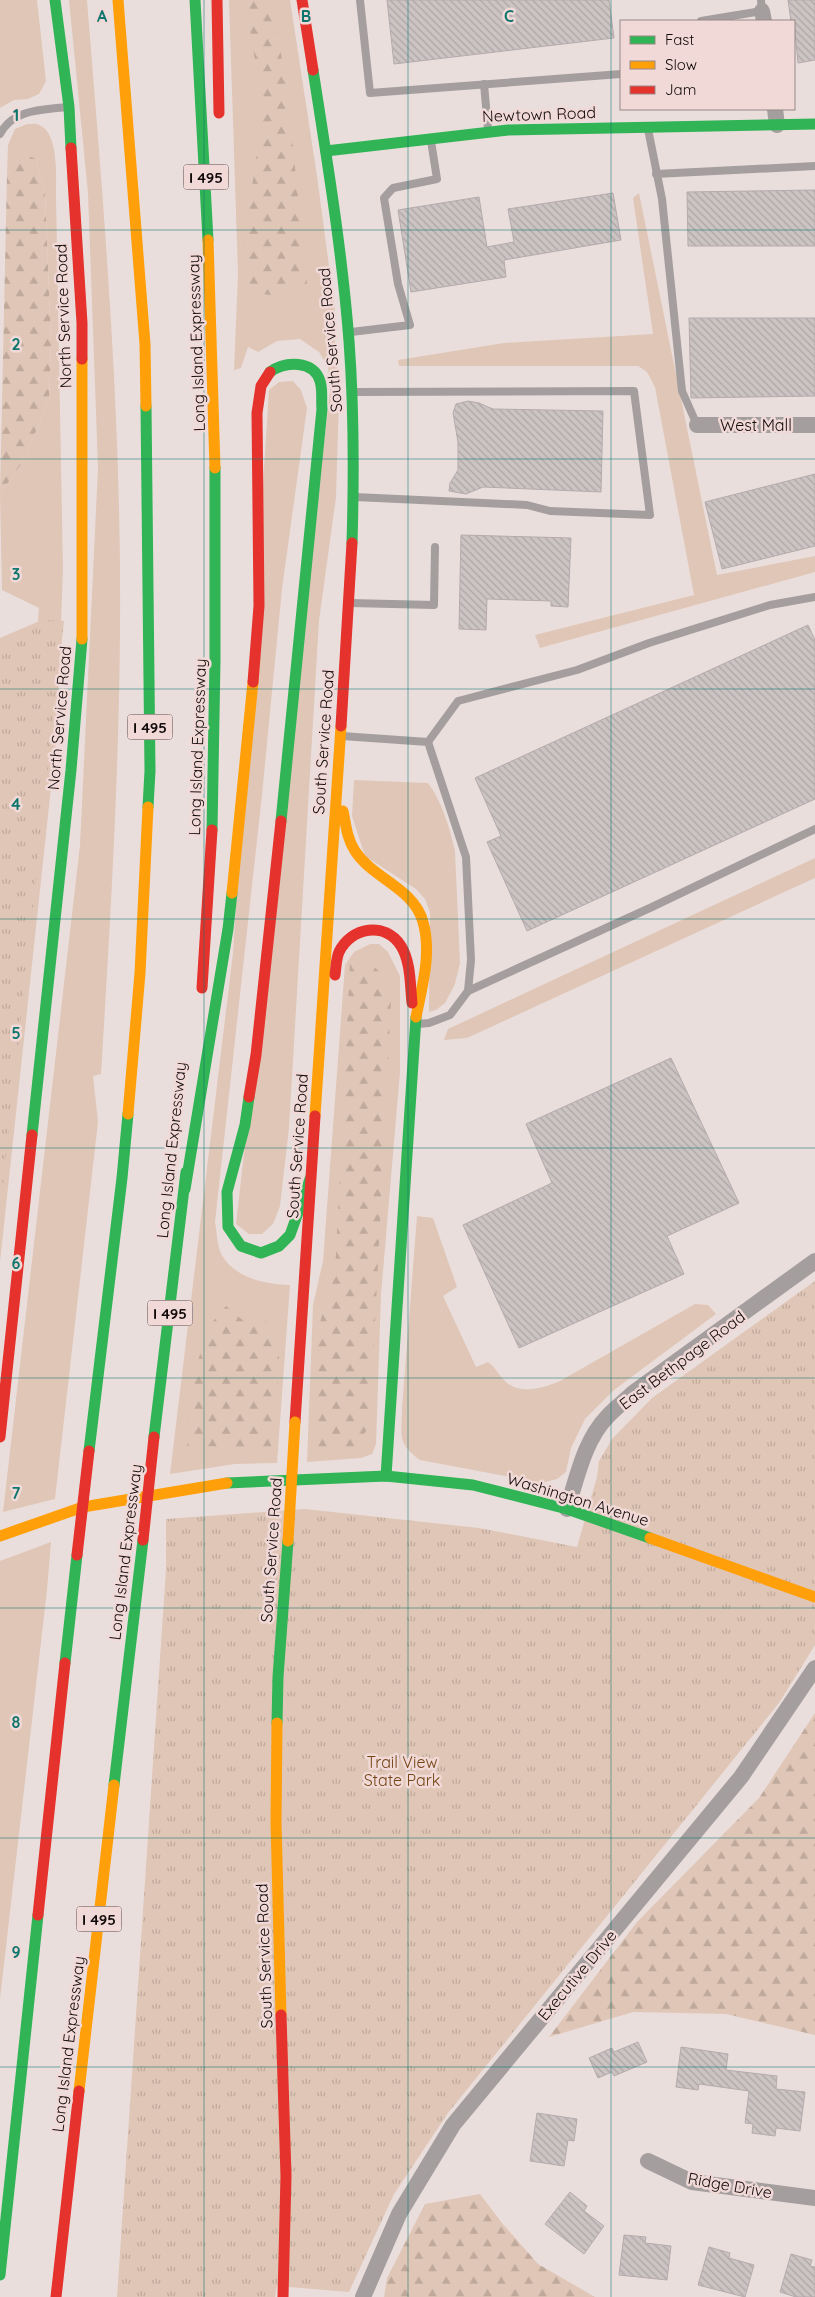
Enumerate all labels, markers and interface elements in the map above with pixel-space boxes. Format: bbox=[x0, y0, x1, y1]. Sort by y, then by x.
text: A bbox=[97, 6, 108, 26]
text: B bbox=[301, 6, 311, 26]
text: C bbox=[504, 6, 514, 26]
legend bbox=[620, 20, 795, 110]
text: Fast bbox=[665, 30, 694, 49]
text: Slow bbox=[665, 55, 697, 74]
text: Jam bbox=[665, 80, 696, 99]
street label: Newtown Road bbox=[482, 102, 596, 126]
text: 1 bbox=[13, 105, 19, 125]
road number: I 495 bbox=[184, 164, 228, 190]
street label: North Service Road bbox=[50, 243, 76, 389]
street label: Long Island Expressway bbox=[183, 254, 209, 432]
street label: South Service Road bbox=[314, 267, 346, 413]
text: 2 bbox=[11, 334, 21, 354]
street label: West Mall bbox=[720, 415, 792, 435]
text: 3 bbox=[12, 564, 20, 584]
street label: North Service Road bbox=[43, 645, 75, 791]
street label: Long Island Expressway bbox=[184, 658, 210, 836]
street label: South Service Road bbox=[308, 669, 338, 815]
road number: I 495 bbox=[128, 714, 172, 740]
text: 4 bbox=[11, 794, 21, 814]
text: 5 bbox=[11, 1023, 21, 1043]
street label: Long Island Expressway bbox=[152, 1061, 190, 1239]
street label: South Service Road bbox=[282, 1073, 312, 1219]
text: 6 bbox=[12, 1253, 21, 1273]
road number: I 495 bbox=[148, 1300, 192, 1326]
street label: East Bethpage Road bbox=[615, 1306, 749, 1414]
street label: Long Island Expressway bbox=[104, 1463, 146, 1641]
street label: Washington Avenue bbox=[504, 1468, 652, 1530]
street label: South Service Road bbox=[256, 1477, 286, 1623]
text: 7 bbox=[12, 1483, 21, 1503]
text: 8 bbox=[12, 1712, 21, 1732]
park label: Trail View State Park bbox=[364, 1752, 440, 1790]
street label: South Service Road bbox=[251, 1883, 277, 2029]
road number: I 495 bbox=[76, 1906, 122, 1932]
street label: Executive Drive bbox=[533, 1926, 621, 2024]
text: 9 bbox=[11, 1942, 21, 1962]
street label: Long Island Expressway bbox=[47, 1955, 89, 2133]
street label: Ridge Drive bbox=[686, 2168, 774, 2202]

